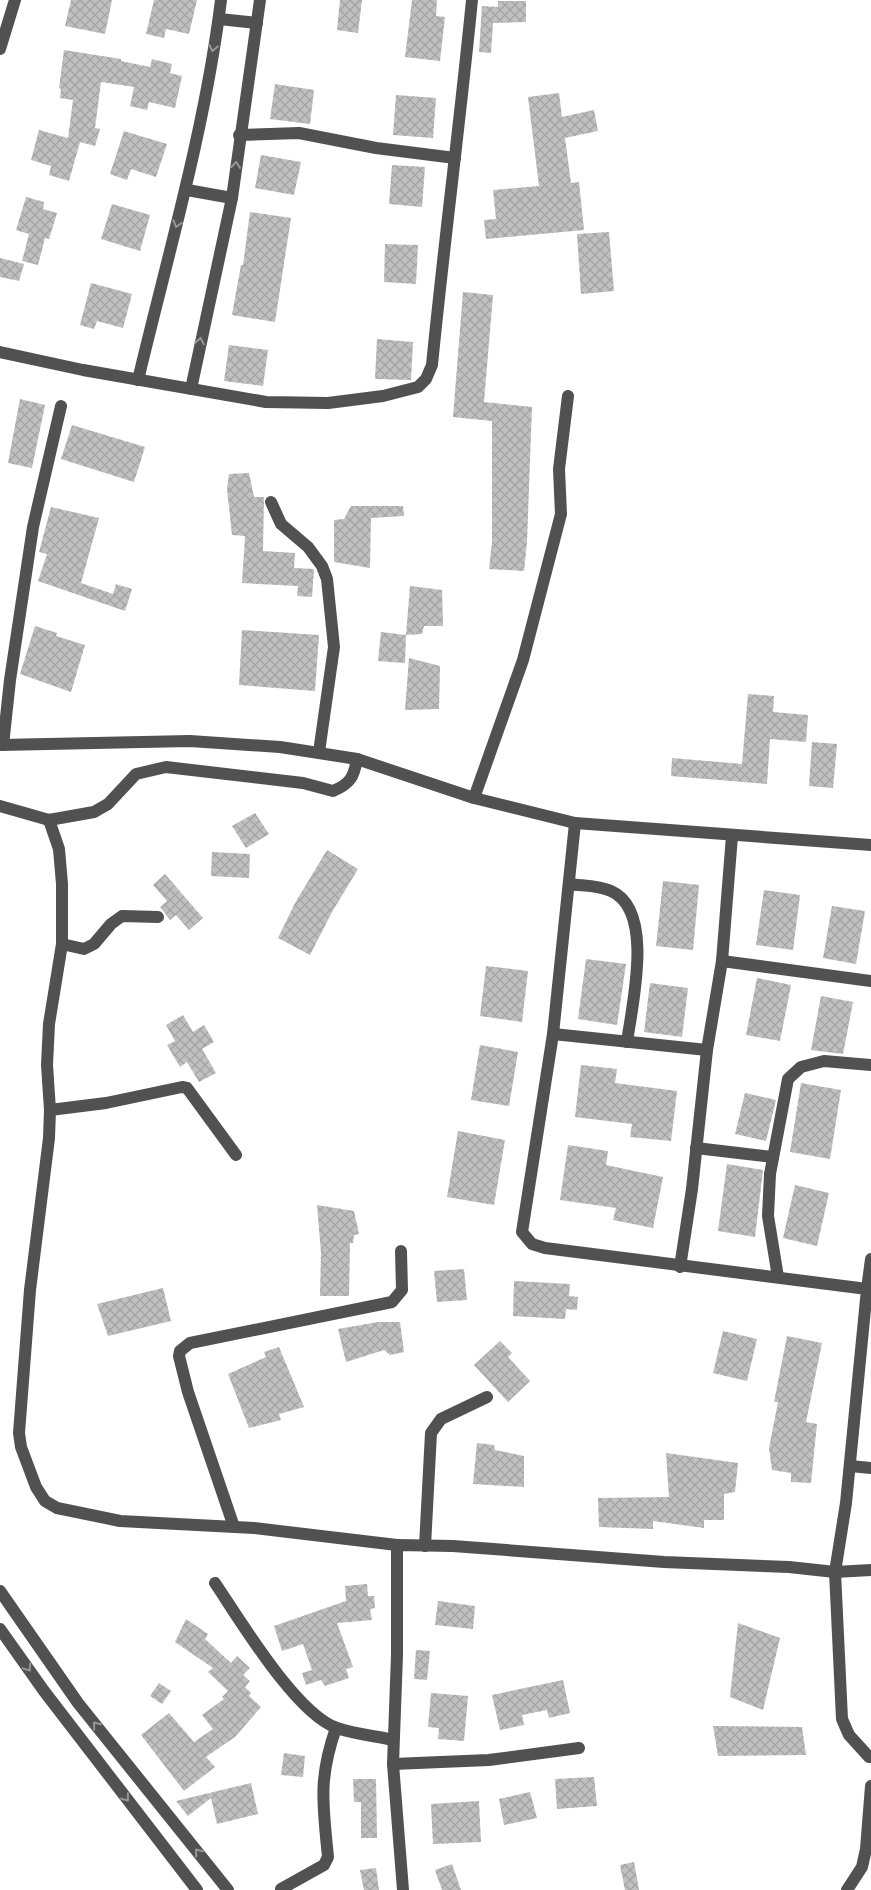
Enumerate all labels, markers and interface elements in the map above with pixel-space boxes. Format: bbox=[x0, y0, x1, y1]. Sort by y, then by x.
one-way arrow bbox=[208, 44, 219, 52]
one-way arrow bbox=[230, 161, 241, 169]
one-way arrow bbox=[172, 220, 182, 228]
one-way arrow bbox=[195, 337, 205, 346]
one-way arrow bbox=[22, 1663, 31, 1672]
one-way arrow bbox=[94, 1722, 102, 1731]
one-way arrow bbox=[120, 1792, 129, 1802]
one-way arrow bbox=[195, 1849, 203, 1858]

